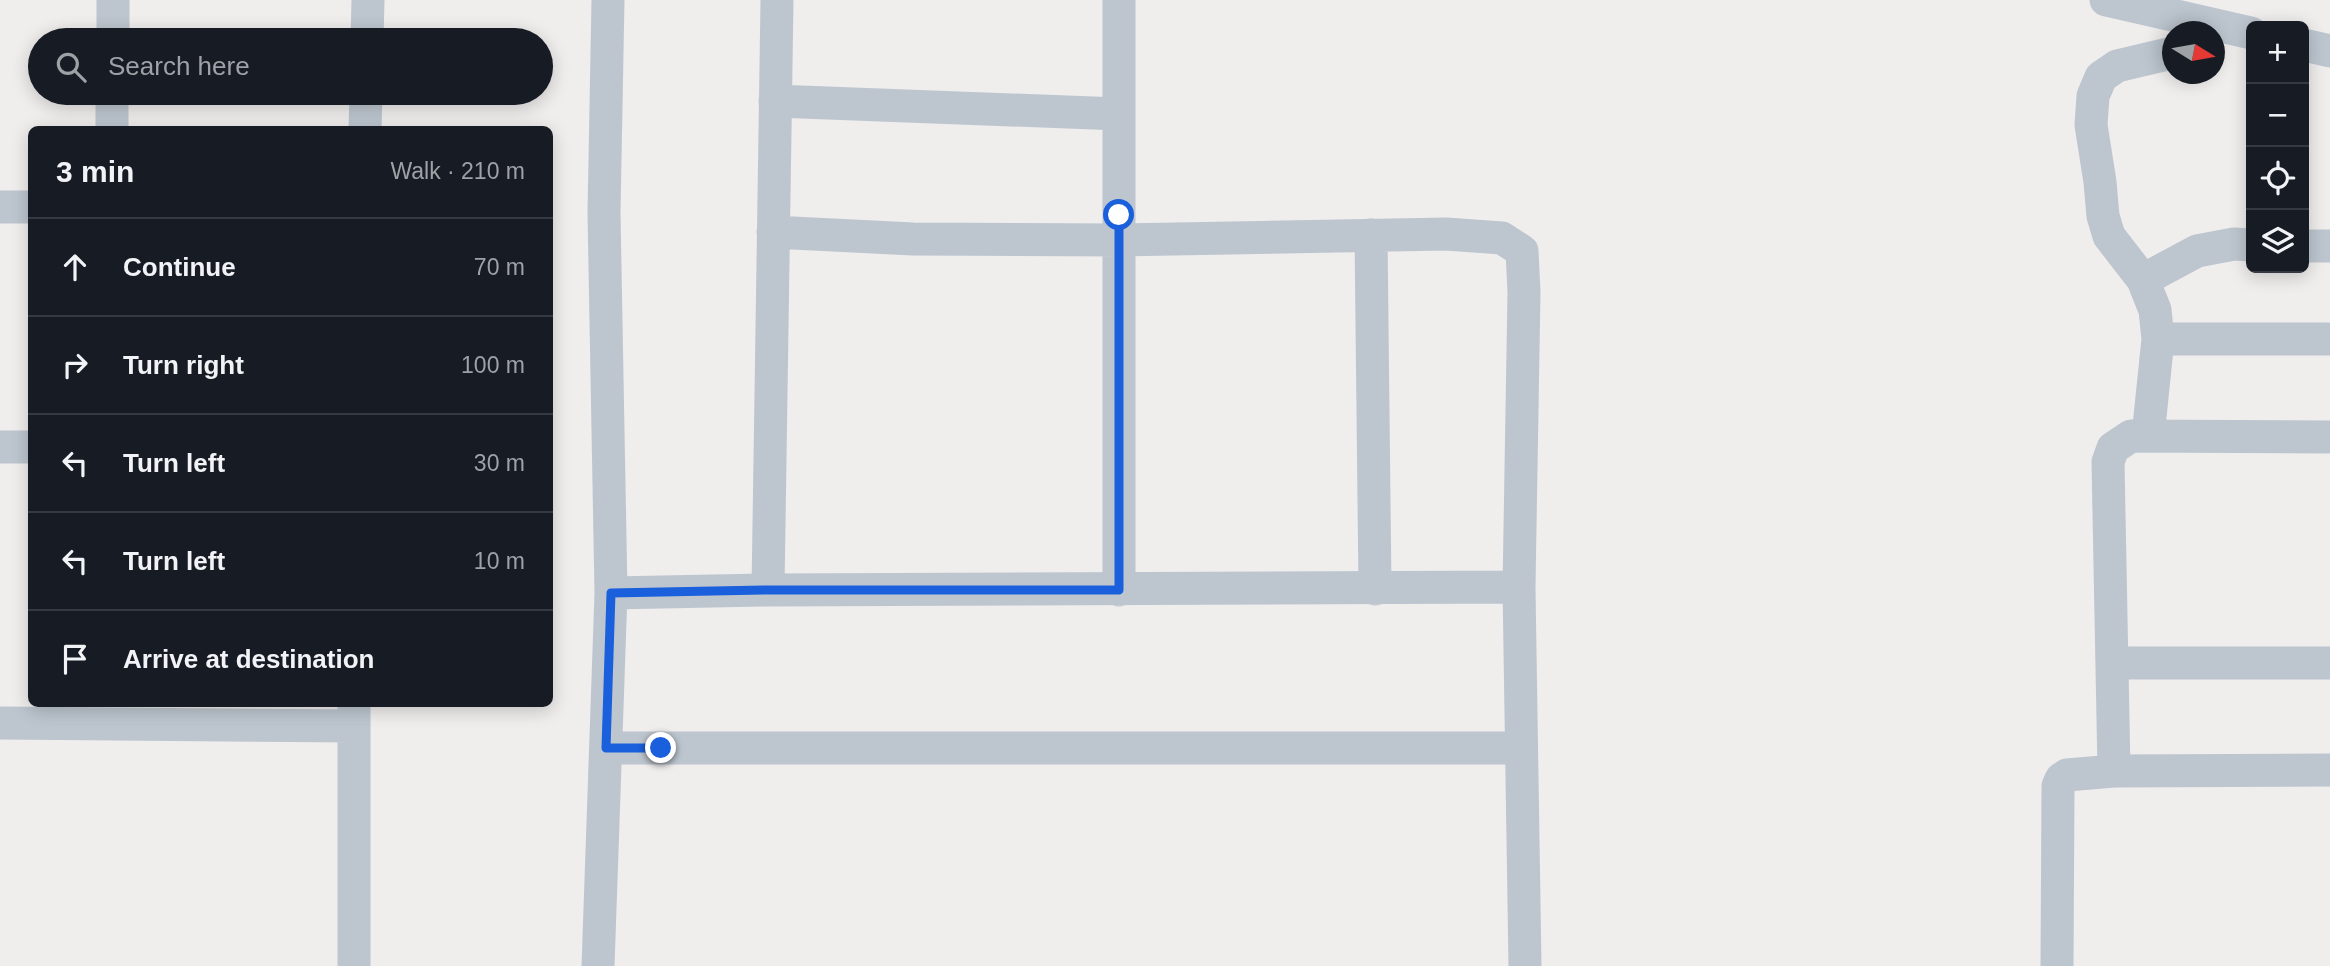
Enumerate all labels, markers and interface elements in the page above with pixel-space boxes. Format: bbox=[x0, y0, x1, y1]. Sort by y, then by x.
north arrow bbox=[2162, 21, 2225, 84]
map controls bbox=[2246, 21, 2309, 273]
button: + bbox=[2246, 21, 2309, 84]
search box bbox=[28, 28, 553, 105]
icon: search bbox=[52, 48, 90, 86]
text: Search here bbox=[108, 51, 250, 81]
button: − bbox=[2246, 84, 2309, 147]
button: locate bbox=[2246, 147, 2309, 210]
text: 3 min bbox=[56, 155, 134, 188]
text: Walk · 210 m bbox=[390, 158, 525, 184]
route start bbox=[1103, 199, 1134, 230]
button: layers bbox=[2246, 210, 2309, 273]
icon: ahead bbox=[56, 248, 94, 286]
text: Continue bbox=[123, 252, 236, 282]
text: 70 m bbox=[474, 254, 525, 280]
icon: right bbox=[56, 346, 94, 384]
text: Turn right bbox=[123, 350, 244, 380]
text: 100 m bbox=[461, 352, 525, 378]
icon: left bbox=[56, 444, 94, 482]
text: Turn left bbox=[123, 448, 225, 478]
text: 30 m bbox=[474, 450, 525, 476]
icon: left bbox=[56, 542, 94, 580]
text: Turn left bbox=[123, 546, 225, 576]
text: 10 m bbox=[474, 548, 525, 574]
icon: arrive bbox=[56, 640, 94, 678]
text: Arrive at destination bbox=[123, 644, 374, 674]
route end bbox=[645, 732, 676, 763]

